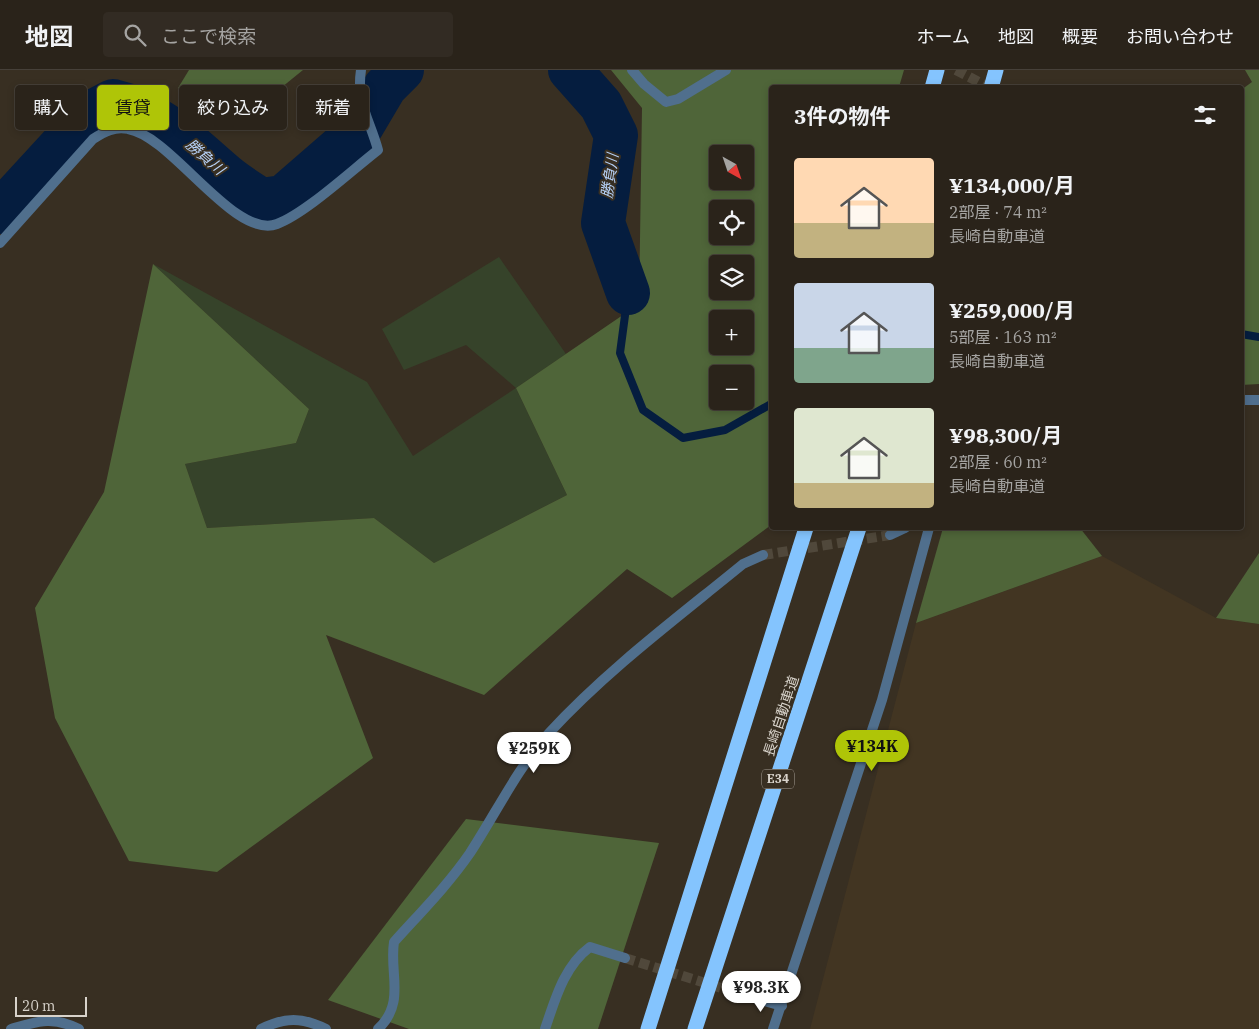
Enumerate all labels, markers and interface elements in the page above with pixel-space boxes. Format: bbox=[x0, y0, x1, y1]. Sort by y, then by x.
search box bbox=[103, 12, 453, 57]
text: 地図 bbox=[25, 20, 73, 52]
icon: search bbox=[121, 21, 149, 49]
text: ここで検索 bbox=[161, 24, 256, 48]
text: ホーム bbox=[917, 25, 970, 48]
text: 地図 bbox=[998, 25, 1034, 48]
text: 概要 bbox=[1062, 25, 1098, 48]
text: お問い合わせ bbox=[1126, 25, 1234, 48]
chip: 購入 bbox=[15, 85, 87, 130]
chip: 賃貸 bbox=[97, 85, 169, 130]
chip: 絞り込み bbox=[179, 85, 287, 130]
chip: 新着 bbox=[297, 85, 369, 130]
icon: filters bbox=[1191, 101, 1219, 129]
text: 3件の物件 bbox=[794, 102, 891, 130]
water label: 勝負川 bbox=[182, 135, 230, 180]
north arrow bbox=[709, 145, 754, 190]
map controls bbox=[709, 145, 754, 410]
water label: 勝負川 bbox=[597, 150, 622, 200]
text: ¥134,000/月 bbox=[949, 171, 1075, 199]
icon: home bbox=[834, 178, 894, 238]
button: locate bbox=[709, 200, 754, 245]
text: 2部屋 · 74 m² bbox=[949, 202, 1047, 222]
text: 長崎自動車道 bbox=[949, 226, 1045, 246]
button: layers bbox=[709, 255, 754, 300]
text: ¥259,000/月 bbox=[949, 296, 1075, 324]
icon: home bbox=[834, 303, 894, 363]
button: + bbox=[709, 310, 754, 355]
text: 5部屋 · 163 m² bbox=[949, 327, 1057, 347]
text: 長崎自動車道 bbox=[949, 351, 1045, 371]
button: − bbox=[709, 365, 754, 410]
text: ¥98,300/月 bbox=[949, 421, 1062, 449]
icon: home bbox=[834, 428, 894, 488]
text: 2部屋 · 60 m² bbox=[949, 452, 1047, 472]
text: 長崎自動車道 bbox=[949, 476, 1045, 496]
street label: 長崎自動車道 bbox=[759, 673, 803, 759]
pin: ¥134K bbox=[837, 730, 907, 772]
pin: ¥259K bbox=[499, 732, 569, 774]
text: ¥134K bbox=[846, 736, 898, 756]
text: ¥259K bbox=[508, 738, 560, 758]
road number: E34 bbox=[762, 770, 794, 789]
pin: ¥98.3K bbox=[720, 970, 802, 1013]
text: ¥98.3K bbox=[733, 977, 789, 997]
scale bar bbox=[15, 994, 88, 1017]
text: 20 m bbox=[22, 997, 55, 1015]

